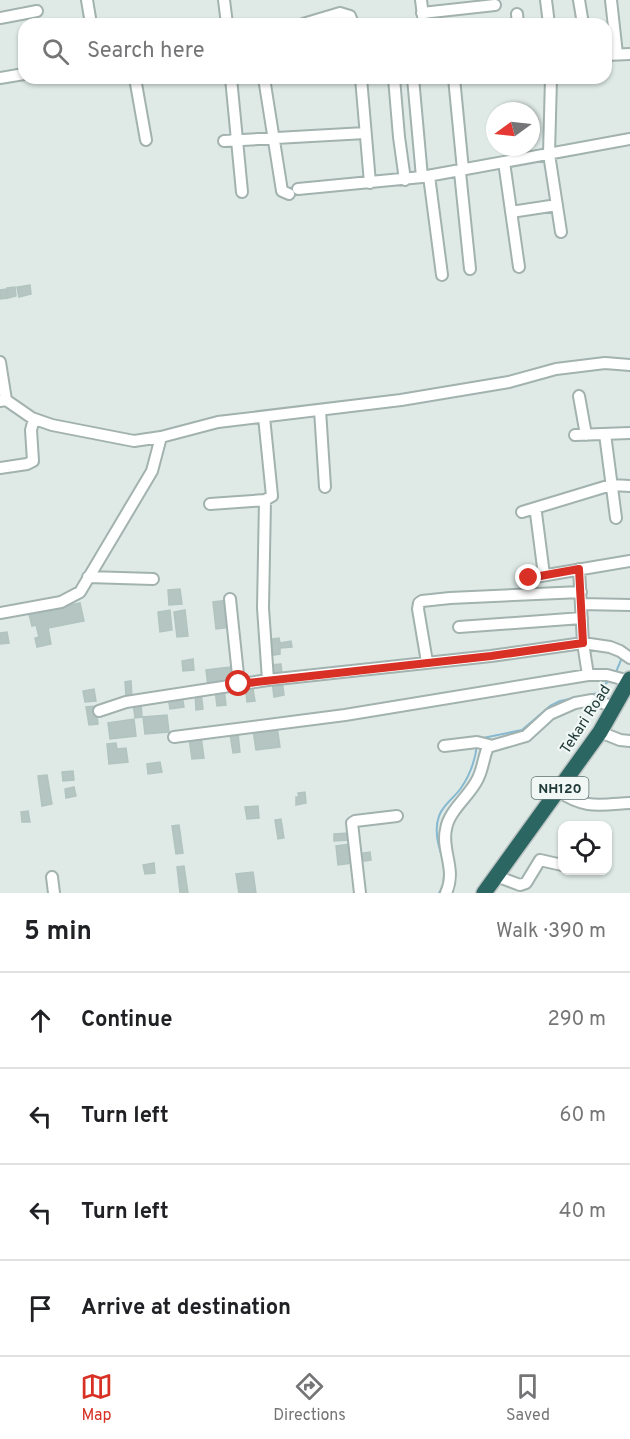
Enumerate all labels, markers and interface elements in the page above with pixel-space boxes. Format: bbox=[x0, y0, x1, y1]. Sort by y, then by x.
search box bbox=[18, 18, 612, 84]
icon: search bbox=[39, 35, 72, 68]
text: Search here bbox=[87, 38, 205, 65]
north arrow bbox=[486, 102, 540, 156]
route end bbox=[515, 564, 541, 590]
route start bbox=[225, 670, 251, 696]
street label: Tekari Road bbox=[557, 682, 616, 758]
road number: NH120 bbox=[532, 777, 588, 799]
map controls bbox=[558, 821, 612, 875]
button: locate bbox=[558, 821, 612, 875]
text: 5 min bbox=[24, 916, 92, 949]
text: Walk · 390 m bbox=[496, 919, 606, 945]
icon: ahead bbox=[24, 1004, 57, 1037]
text: Continue bbox=[81, 1007, 172, 1034]
text: 290 m bbox=[548, 1007, 606, 1033]
icon: left bbox=[24, 1100, 57, 1133]
text: Turn left bbox=[81, 1103, 169, 1130]
text: 60 m bbox=[560, 1103, 606, 1129]
icon: left bbox=[24, 1196, 57, 1229]
text: Turn left bbox=[81, 1199, 169, 1226]
text: 40 m bbox=[559, 1199, 606, 1225]
icon: arrive bbox=[24, 1292, 57, 1325]
text: Arrive at destination bbox=[81, 1295, 291, 1322]
tab: Map bbox=[80, 1370, 113, 1426]
tab: Directions bbox=[273, 1370, 346, 1426]
tab: Saved bbox=[506, 1370, 550, 1426]

